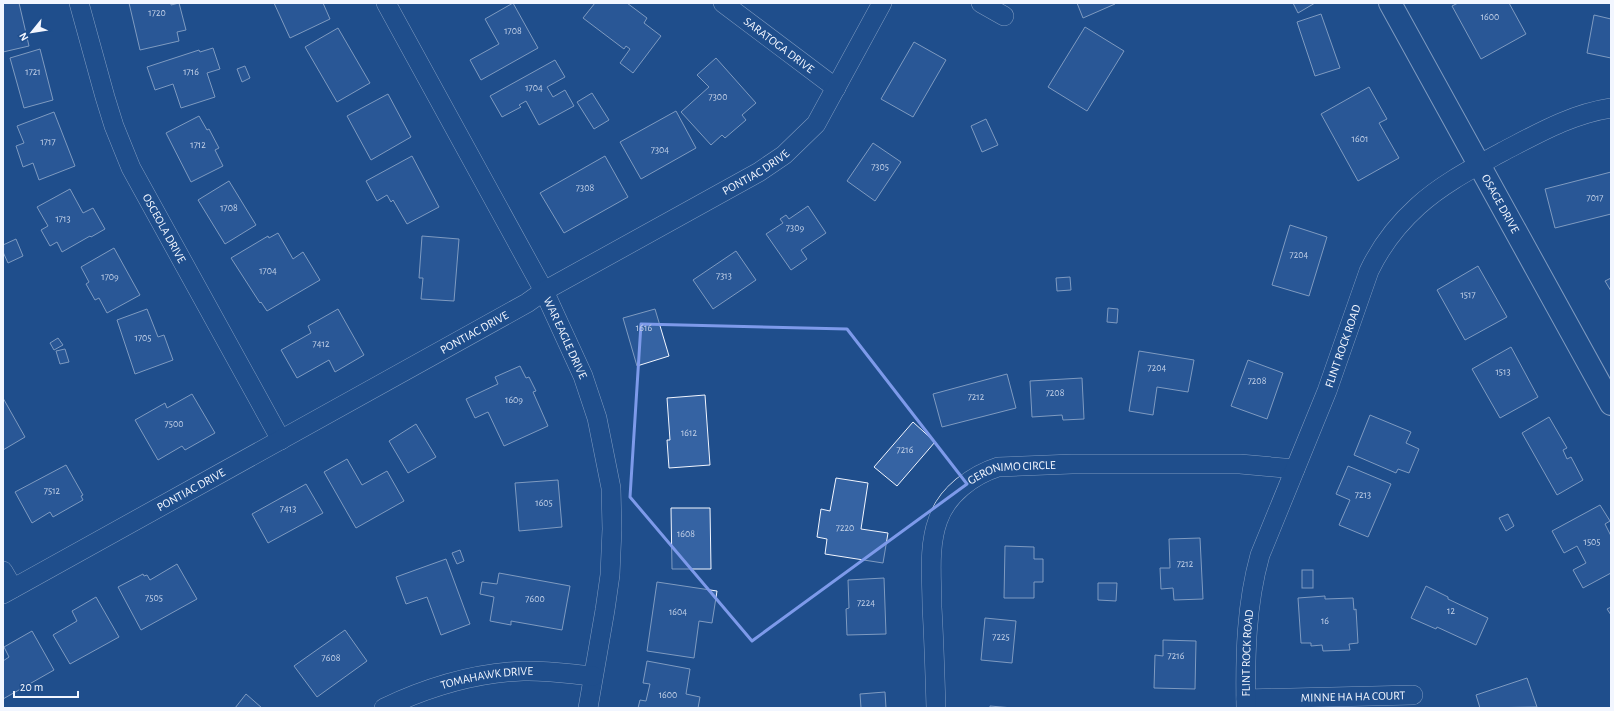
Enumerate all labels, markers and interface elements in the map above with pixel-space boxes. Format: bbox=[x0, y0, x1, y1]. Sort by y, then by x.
house number: 1720 bbox=[148, 8, 166, 18]
north arrow bbox=[12, 12, 52, 52]
house number: 1600 bbox=[1481, 12, 1499, 22]
street label: SARATOGA DRIVE bbox=[741, 15, 817, 75]
house number: 1708 bbox=[504, 26, 522, 36]
text: N bbox=[17, 31, 30, 43]
house number: 1721 bbox=[25, 67, 41, 77]
house number: 1716 bbox=[183, 67, 199, 77]
house number: 1704 bbox=[525, 83, 543, 93]
house number: 7300 bbox=[709, 92, 727, 102]
house number: 1601 bbox=[1352, 134, 1368, 144]
house number: 1717 bbox=[40, 137, 56, 147]
house number: 1712 bbox=[190, 140, 206, 150]
house number: 7304 bbox=[651, 145, 669, 155]
street label: PONTIAC DRIVE bbox=[720, 147, 792, 197]
house number: 7305 bbox=[871, 162, 889, 172]
street label: OSAGE DRIVE bbox=[1480, 172, 1522, 235]
house number: 7308 bbox=[576, 183, 594, 193]
street label: OSCEOLA DRIVE bbox=[140, 192, 188, 265]
house number: 7017 bbox=[1586, 193, 1604, 203]
house number: 1708 bbox=[220, 203, 238, 213]
house number: 1713 bbox=[55, 214, 71, 224]
house number: 7309 bbox=[786, 223, 804, 233]
house number: 7204 bbox=[1290, 250, 1309, 260]
house number: 1704 bbox=[259, 266, 277, 276]
house number: 7313 bbox=[716, 271, 732, 281]
house number: 1709 bbox=[101, 272, 119, 282]
house number: 1517 bbox=[1460, 290, 1476, 300]
street label: WAR EAGLE DRIVE bbox=[542, 295, 590, 381]
street label: FLINT ROCK ROAD bbox=[1323, 303, 1363, 389]
street label: PONTIAC DRIVE bbox=[438, 309, 511, 356]
house number: 1616 bbox=[636, 323, 652, 333]
house number: 1705 bbox=[134, 333, 152, 343]
house number: 7412 bbox=[313, 339, 330, 349]
house number: 7204 bbox=[1148, 363, 1167, 373]
house number: 1513 bbox=[1495, 367, 1511, 377]
house number: 7208 bbox=[1248, 376, 1267, 386]
house number: 7208 bbox=[1046, 388, 1065, 398]
house number: 7212 bbox=[968, 392, 985, 402]
house number: 1609 bbox=[505, 395, 523, 405]
house number: 7500 bbox=[165, 419, 183, 429]
house number: 1612 bbox=[681, 428, 698, 438]
house number: 7216 bbox=[897, 445, 914, 455]
street label: GERONIMO CIRCLE bbox=[965, 459, 1056, 487]
street label: PONTIAC DRIVE bbox=[155, 466, 227, 513]
house number: 7512 bbox=[44, 486, 61, 496]
house number: 7213 bbox=[1355, 490, 1371, 500]
house number: 1605 bbox=[535, 498, 553, 508]
house number: 7413 bbox=[280, 504, 296, 514]
house number: 7220 bbox=[836, 523, 854, 533]
house number: 1608 bbox=[677, 529, 695, 539]
house number: 1505 bbox=[1583, 537, 1601, 547]
house number: 7212 bbox=[1177, 559, 1194, 569]
house number: 7505 bbox=[145, 593, 163, 603]
house number: 7600 bbox=[525, 594, 545, 604]
house number: 7224 bbox=[857, 598, 875, 608]
house number: 12 bbox=[1447, 606, 1455, 616]
house number: 1604 bbox=[669, 607, 687, 617]
street label: FLINT ROCK ROAD bbox=[1240, 609, 1255, 697]
house number: 16 bbox=[1321, 616, 1329, 626]
house number: 7225 bbox=[992, 632, 1010, 642]
house number: 7216 bbox=[1168, 651, 1185, 661]
house number: 7608 bbox=[322, 653, 341, 663]
street label: TOMAHAWK DRIVE bbox=[439, 665, 533, 691]
scale bar bbox=[14, 673, 78, 699]
text: 20 m bbox=[20, 681, 43, 693]
street label: MINNE HA HA COURT bbox=[1301, 689, 1406, 704]
house number: 1600 bbox=[659, 690, 677, 700]

